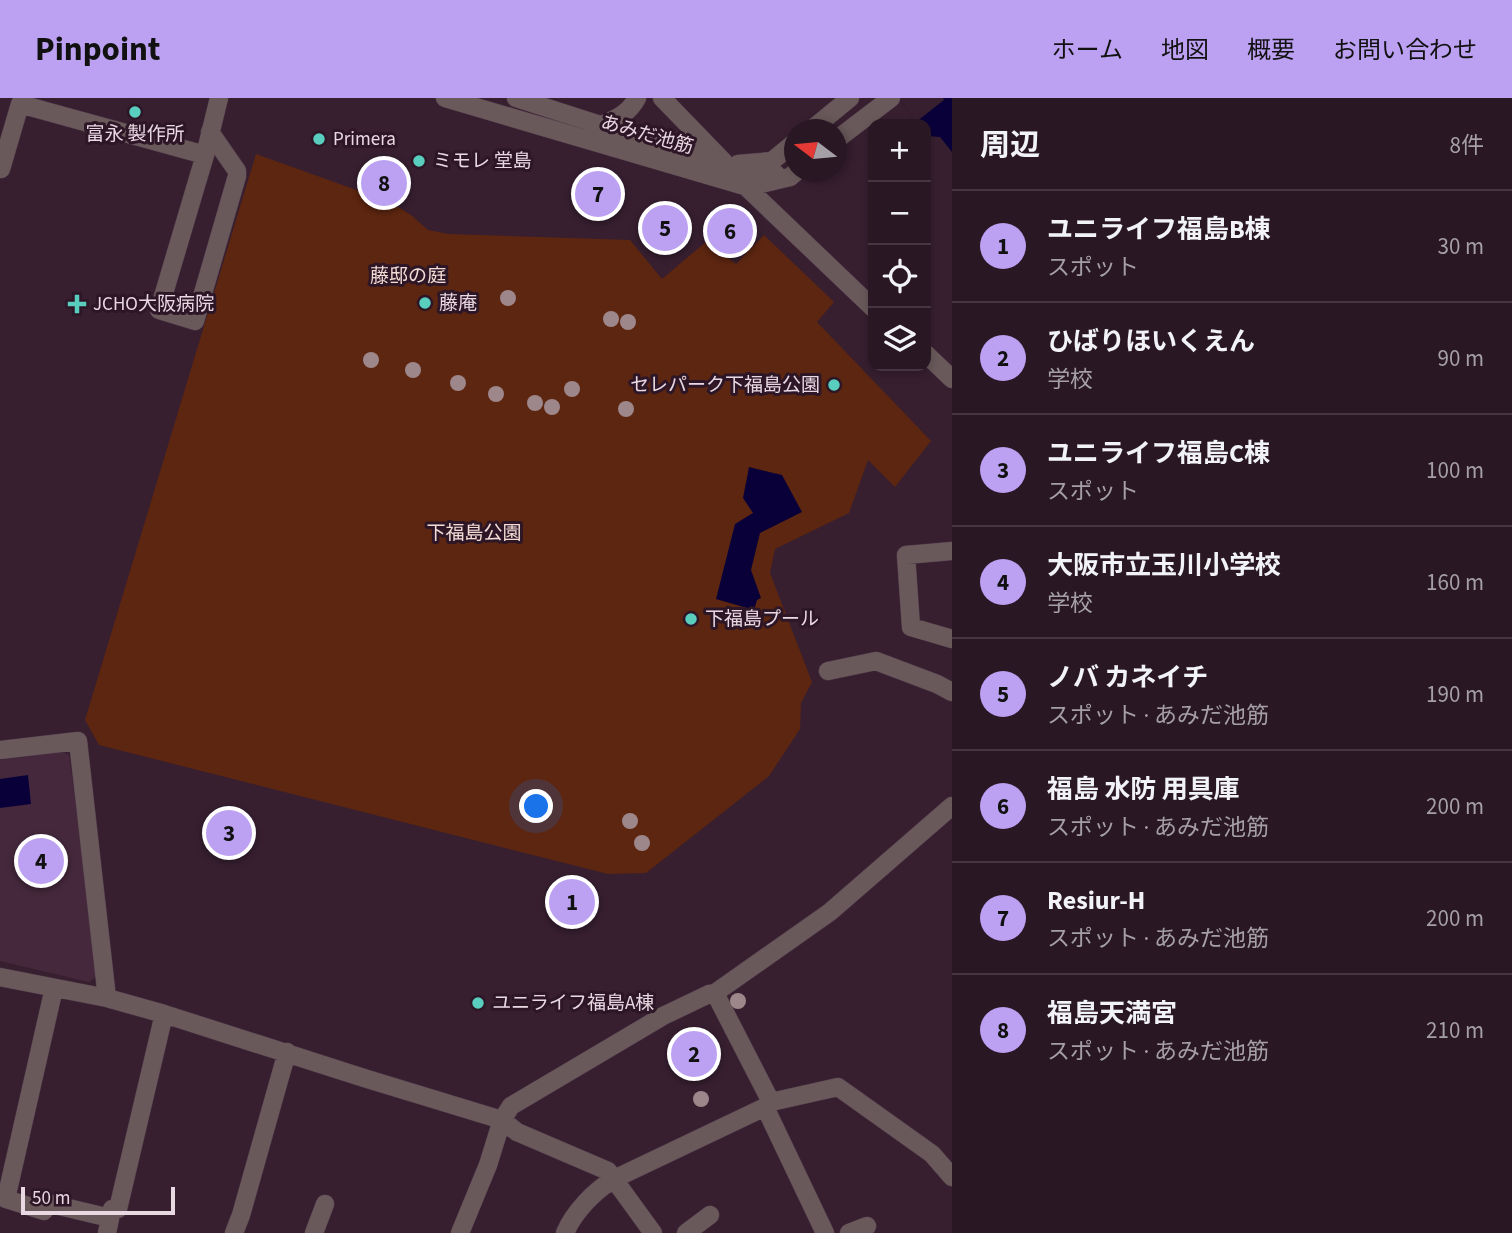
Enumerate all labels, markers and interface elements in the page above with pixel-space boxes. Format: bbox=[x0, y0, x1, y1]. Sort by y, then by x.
text: Pinpoint bbox=[35, 26, 161, 73]
text: ホーム bbox=[1052, 33, 1123, 68]
text: 地図 bbox=[1161, 33, 1209, 68]
text: 概要 bbox=[1247, 33, 1295, 68]
text: お問い合わせ bbox=[1333, 33, 1477, 68]
marker: 富永 製作所 bbox=[127, 104, 143, 120]
street label: あみだ池筋 bbox=[598, 109, 696, 161]
north arrow bbox=[784, 119, 847, 182]
map controls bbox=[868, 119, 931, 371]
button: + bbox=[868, 119, 931, 182]
place label: 富永 製作所 bbox=[86, 121, 184, 148]
text: 周辺 bbox=[980, 124, 1040, 167]
place label: Primera bbox=[333, 126, 396, 153]
text: 8件 bbox=[1450, 129, 1484, 162]
marker: Primera bbox=[311, 131, 327, 147]
place label: ミモレ 堂島 bbox=[433, 148, 532, 175]
marker: ミモレ 堂島 bbox=[411, 153, 427, 169]
pin: 8 bbox=[361, 157, 407, 209]
pin: 7 bbox=[575, 168, 621, 220]
button: − bbox=[868, 182, 931, 245]
pin: 5 bbox=[642, 202, 688, 254]
pin: 6 bbox=[707, 205, 753, 257]
text: ユニライフ福島B棟 bbox=[1047, 211, 1271, 248]
text: 1 bbox=[997, 230, 1009, 263]
text: 30 m bbox=[1437, 230, 1484, 263]
button: locate bbox=[868, 245, 931, 308]
text: スポット bbox=[1047, 251, 1139, 284]
park label: 藤邸の庭 bbox=[370, 263, 446, 290]
place label: 藤庵 bbox=[439, 290, 477, 317]
place label: JCHO大阪病院 bbox=[93, 291, 214, 318]
marker: JCHO大阪病院 bbox=[67, 294, 87, 314]
marker: 藤庵 bbox=[417, 295, 433, 311]
button: layers bbox=[868, 308, 931, 371]
text: ひばりほいくえん bbox=[1047, 323, 1255, 360]
text: 2 bbox=[997, 342, 1009, 375]
text: 90 m bbox=[1437, 342, 1484, 375]
text: 学校 bbox=[1047, 363, 1093, 396]
place label: セレパーク下福島公園 bbox=[630, 372, 820, 399]
marker: セレパーク下福島公園 bbox=[826, 377, 842, 393]
text: ユニライフ福島C棟 bbox=[1047, 435, 1270, 472]
text: 3 bbox=[997, 454, 1009, 487]
text: 100 m bbox=[1426, 454, 1484, 487]
text: スポット bbox=[1047, 475, 1139, 508]
park label: 下福島公園 bbox=[426, 520, 522, 547]
text: 大阪市立玉川小学校 bbox=[1047, 547, 1281, 584]
text: 4 bbox=[997, 566, 1009, 599]
text: 160 m bbox=[1426, 566, 1484, 599]
text: 学校 bbox=[1047, 587, 1093, 620]
place label: 下福島プール bbox=[705, 606, 819, 633]
marker: 下福島プール bbox=[683, 611, 699, 627]
text: ノバ カネイチ bbox=[1047, 659, 1208, 696]
text: 5 bbox=[997, 678, 1009, 711]
text: 190 m bbox=[1426, 678, 1484, 711]
text: スポット · あみだ池筋 bbox=[1047, 699, 1269, 732]
text: 福島 水防 用具庫 bbox=[1047, 771, 1239, 808]
your location bbox=[519, 789, 553, 823]
text: 6 bbox=[997, 790, 1009, 823]
text: 200 m bbox=[1426, 790, 1484, 823]
pin: 3 bbox=[206, 807, 252, 859]
text: スポット · あみだ池筋 bbox=[1047, 811, 1269, 844]
pin: 4 bbox=[18, 835, 64, 887]
pin: 1 bbox=[549, 876, 595, 928]
text: Resiur-H bbox=[1047, 882, 1145, 919]
text: 7 bbox=[997, 902, 1009, 935]
text: 200 m bbox=[1426, 902, 1484, 935]
text: スポット · あみだ池筋 bbox=[1047, 922, 1269, 955]
place label: ユニライフ福島A棟 bbox=[492, 990, 654, 1017]
marker: ユニライフ福島A棟 bbox=[470, 995, 486, 1011]
text: 福島天満宮 bbox=[1047, 995, 1177, 1032]
text: 8 bbox=[997, 1014, 1009, 1047]
text: 210 m bbox=[1426, 1014, 1484, 1047]
pin: 2 bbox=[671, 1028, 717, 1080]
text: スポット · あみだ池筋 bbox=[1047, 1035, 1269, 1068]
scale bar bbox=[21, 1184, 175, 1216]
text: 50 m bbox=[32, 1185, 70, 1212]

